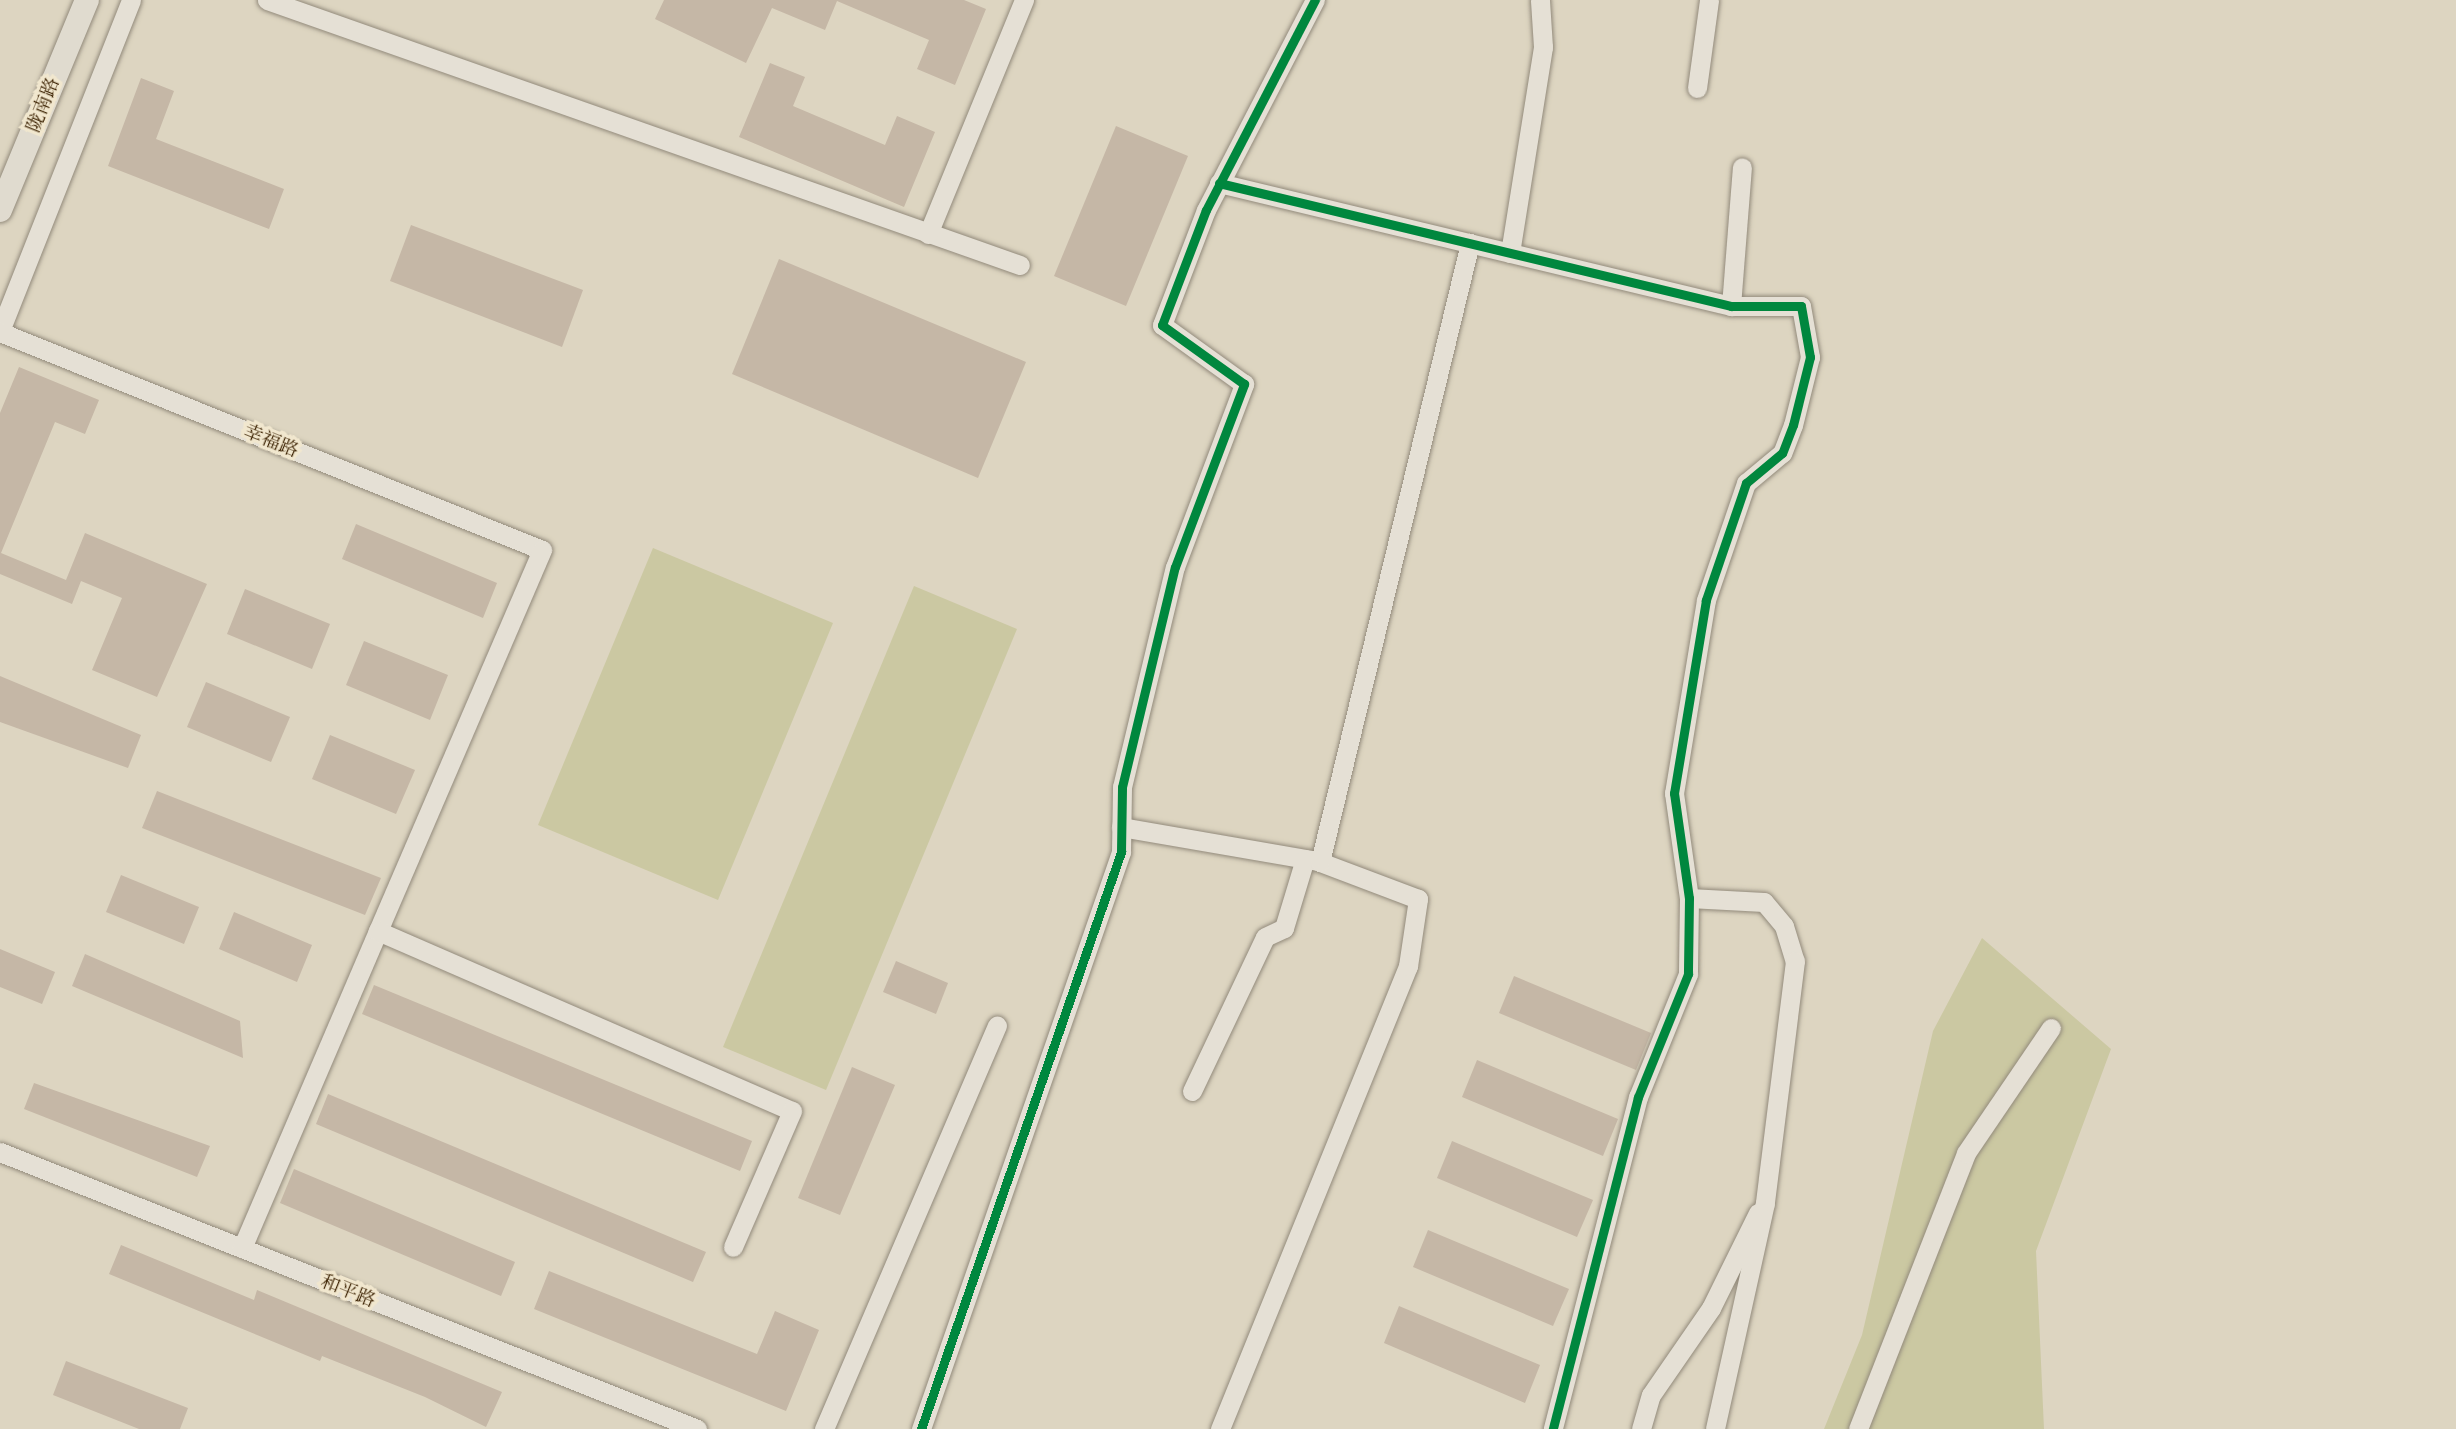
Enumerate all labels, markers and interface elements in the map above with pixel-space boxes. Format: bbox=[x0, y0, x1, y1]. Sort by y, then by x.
street label: 陇南路 bbox=[22, 74, 64, 136]
street label: 幸福路 bbox=[240, 420, 302, 462]
street label: 和平路 bbox=[317, 1270, 379, 1312]

